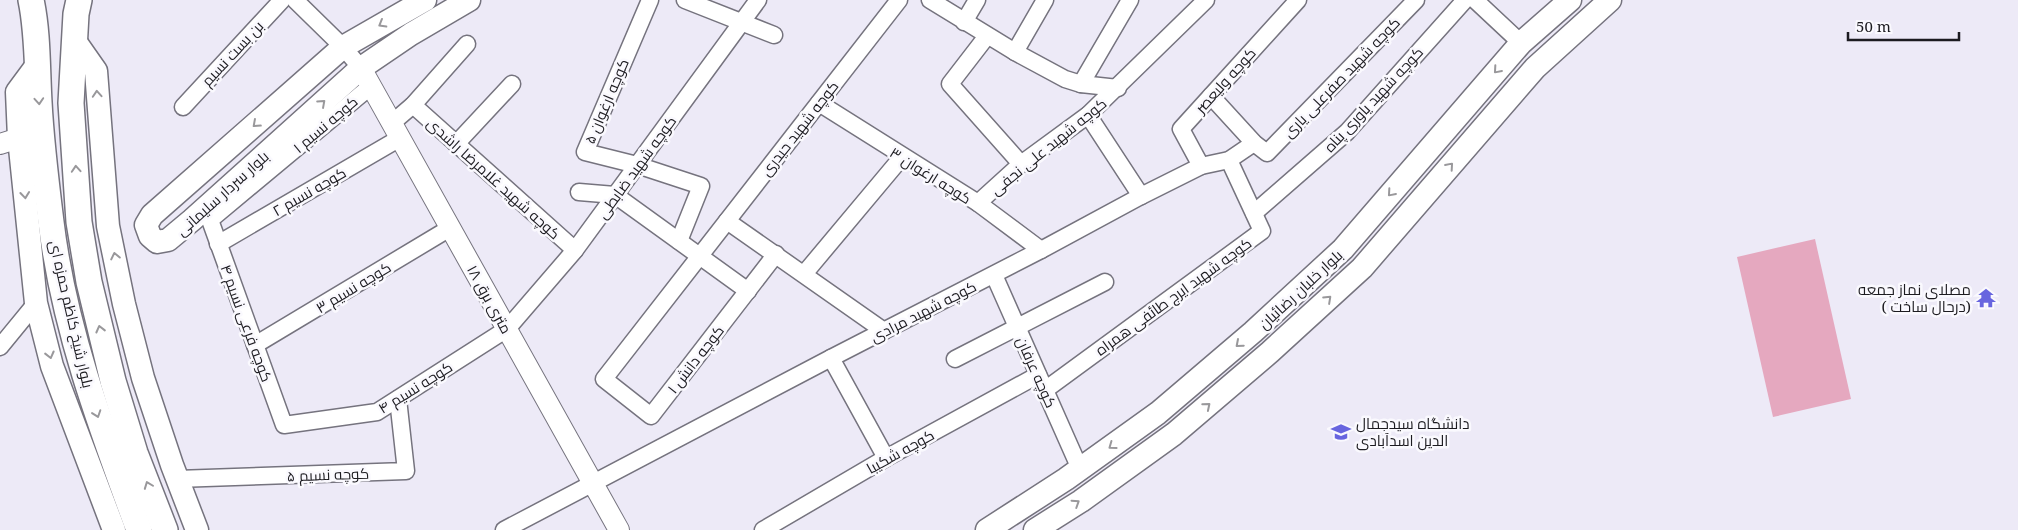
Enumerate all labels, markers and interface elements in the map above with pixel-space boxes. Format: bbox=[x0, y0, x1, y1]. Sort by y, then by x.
scale bar bbox=[1848, 10, 1959, 42]
street label: کوچه شهید صفرعلی یاری bbox=[1278, 12, 1405, 142]
street label: بن بست نسیم bbox=[197, 16, 268, 91]
text: 50 m bbox=[1856, 16, 1891, 36]
one-way arrow bbox=[379, 17, 388, 27]
street label: کوچه شهید یاوری پناه bbox=[1319, 42, 1428, 157]
street label: کوچه ولیعصر bbox=[1189, 43, 1261, 119]
street label: کوچه ارغوان ۵ bbox=[579, 55, 634, 147]
one-way arrow bbox=[1494, 65, 1503, 74]
street label: کوچه شهید حیدری bbox=[755, 76, 843, 180]
one-way arrow bbox=[92, 90, 103, 98]
street label: کوچه نسیم ۱ bbox=[288, 91, 362, 158]
street label: کوچه شهید علی نجفی bbox=[986, 93, 1111, 200]
one-way arrow bbox=[33, 97, 44, 105]
one-way arrow bbox=[316, 100, 325, 109]
street label: کوچه شهید ضابطی bbox=[592, 111, 681, 223]
street label: کوچه شهید غلامرضا راشدی bbox=[422, 113, 565, 244]
one-way arrow bbox=[252, 119, 261, 128]
street label: کوچه ارغوان ۳ bbox=[886, 142, 976, 209]
street label: بلوار سردار سلیمانی bbox=[171, 146, 273, 241]
street label: کوچه نسیم ۲ bbox=[269, 162, 350, 221]
one-way arrow bbox=[1444, 163, 1453, 172]
one-way arrow bbox=[70, 165, 81, 173]
one-way arrow bbox=[1388, 188, 1397, 197]
one-way arrow bbox=[19, 191, 30, 199]
street label: کوچه شهید ایرج طائفی همراه bbox=[1091, 233, 1256, 361]
street label: بلوار شیخ کاظم حمزه ای bbox=[43, 238, 99, 390]
street label: بلوار خلبان رضائیان bbox=[1254, 245, 1347, 334]
one-way arrow bbox=[110, 251, 121, 260]
street label: کوچه نسیم ۳ bbox=[312, 257, 395, 318]
street label: کوچه فرعی نسیم ۴ bbox=[216, 261, 278, 385]
street label: ۱۸ متری برق bbox=[462, 261, 517, 337]
street label: کوچه شهید مرادی bbox=[867, 276, 980, 347]
place label: مصلای نماز جمعه ( درحال ساخت) bbox=[1858, 279, 1971, 316]
temple icon: مصلای نماز جمعه ( درحال ساخت) bbox=[1975, 287, 1997, 309]
one-way arrow bbox=[1323, 296, 1332, 305]
street label: کوچه دانش ۱ bbox=[662, 321, 729, 398]
one-way arrow bbox=[95, 326, 105, 334]
street label: کوچه عرفان bbox=[1012, 333, 1062, 411]
one-way arrow bbox=[1235, 338, 1244, 347]
one-way arrow bbox=[44, 350, 54, 358]
street label: کوچه نسیم ۴ bbox=[374, 356, 456, 419]
one-way arrow bbox=[1201, 403, 1210, 412]
one-way arrow bbox=[92, 410, 102, 418]
place label: دانشگاه سیدجمال الدین اسدآبادی bbox=[1356, 413, 1470, 451]
school or university icon: دانشگاه سیدجمال الدین اسدآبادی bbox=[1330, 421, 1352, 443]
street label: کوچه شکیبا bbox=[863, 424, 938, 479]
one-way arrow bbox=[1108, 440, 1118, 449]
street label: کوچه نسیم ۵ bbox=[287, 463, 369, 486]
one-way arrow bbox=[143, 481, 153, 489]
one-way arrow bbox=[1071, 500, 1080, 510]

